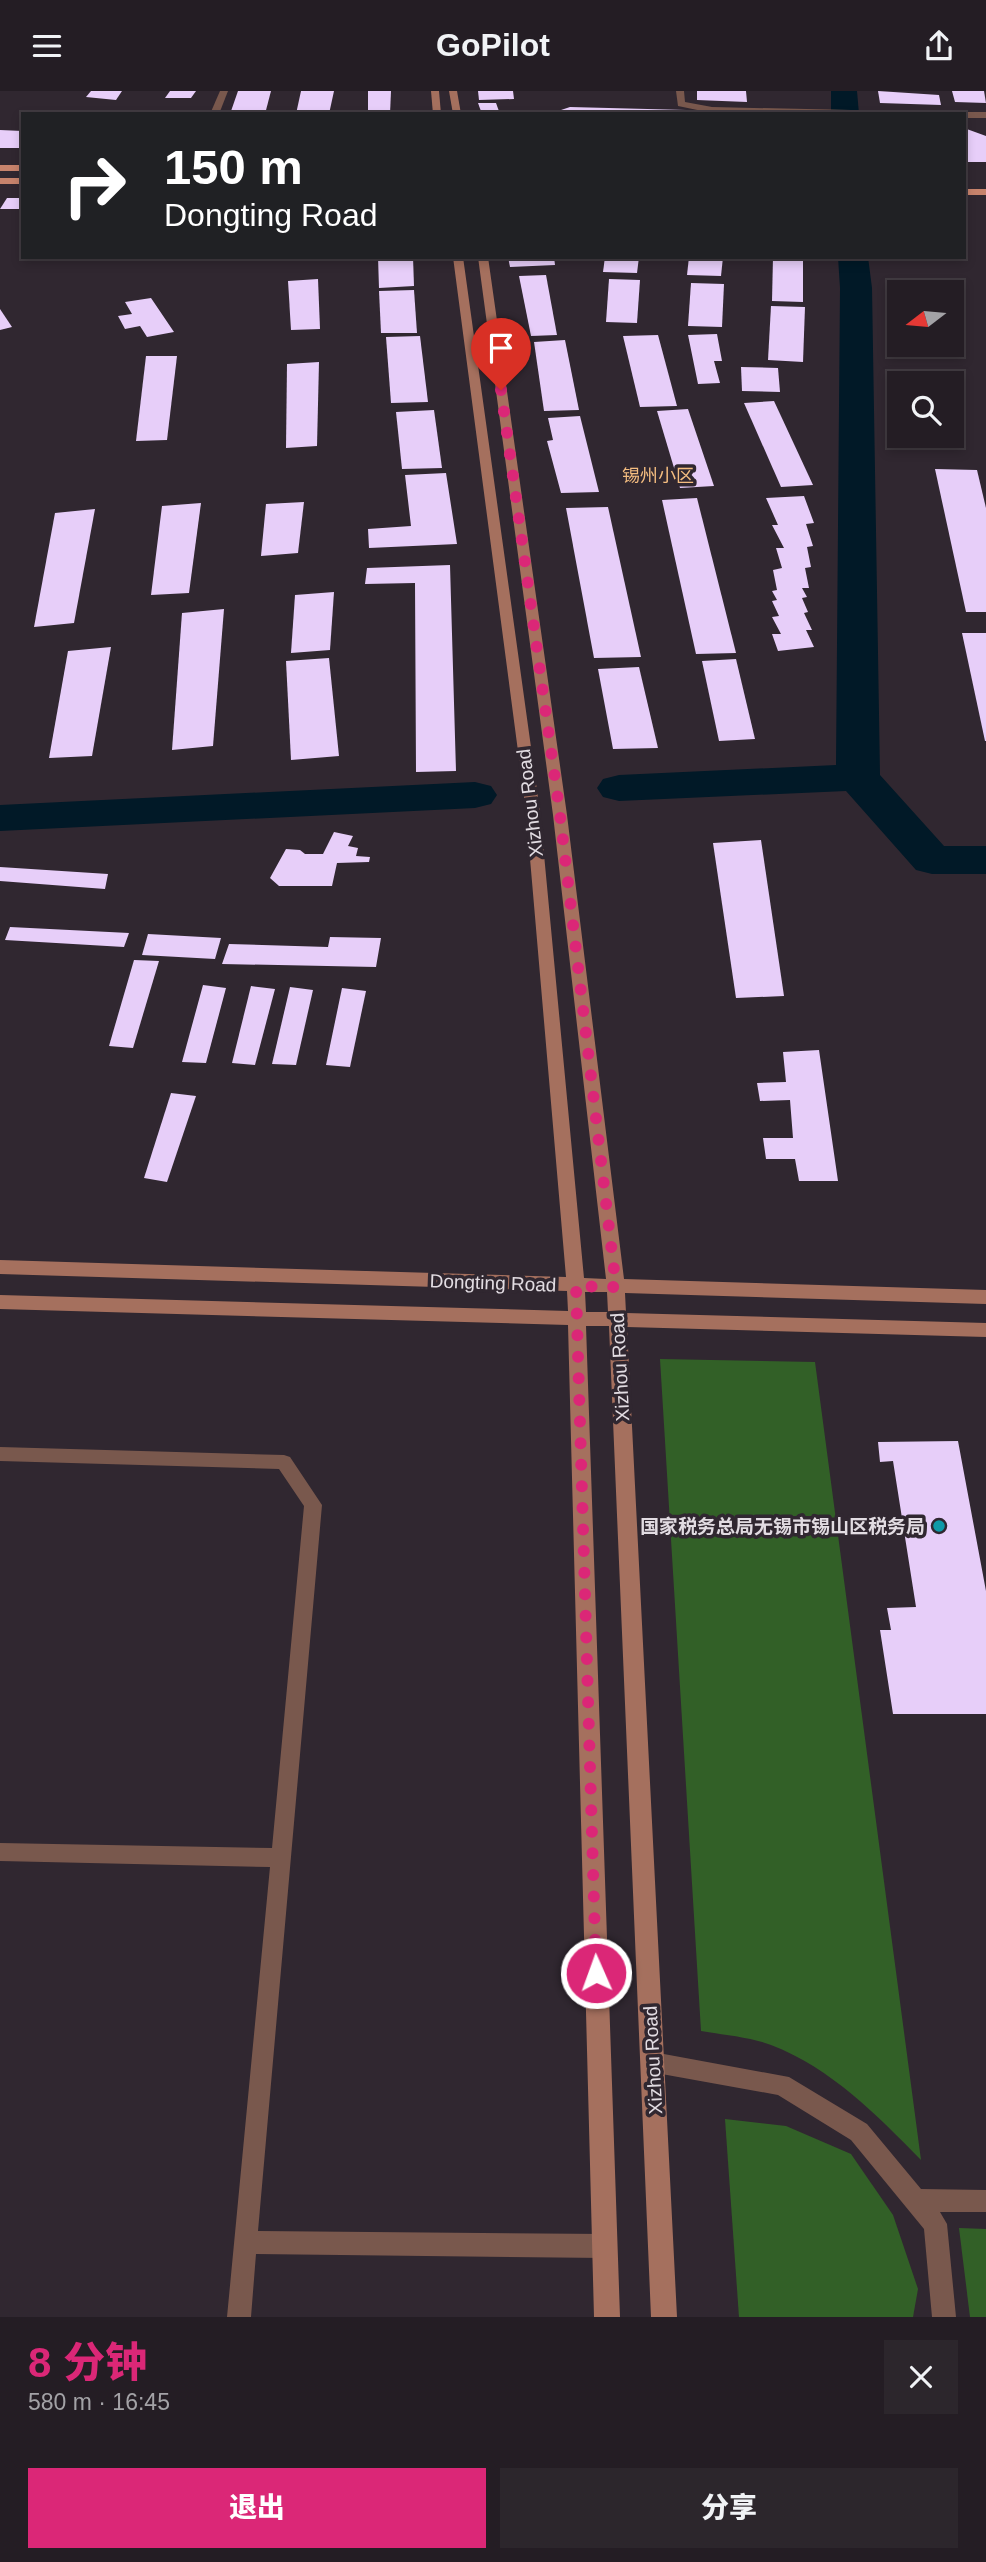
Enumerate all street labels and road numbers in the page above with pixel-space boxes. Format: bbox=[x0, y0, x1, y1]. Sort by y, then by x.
street label: Xizhou Road bbox=[513, 748, 547, 858]
street label: Dongting Road bbox=[429, 1270, 557, 1296]
street label: Xizhou Road bbox=[607, 1312, 633, 1422]
street label: Xizhou Road bbox=[640, 2005, 666, 2115]

